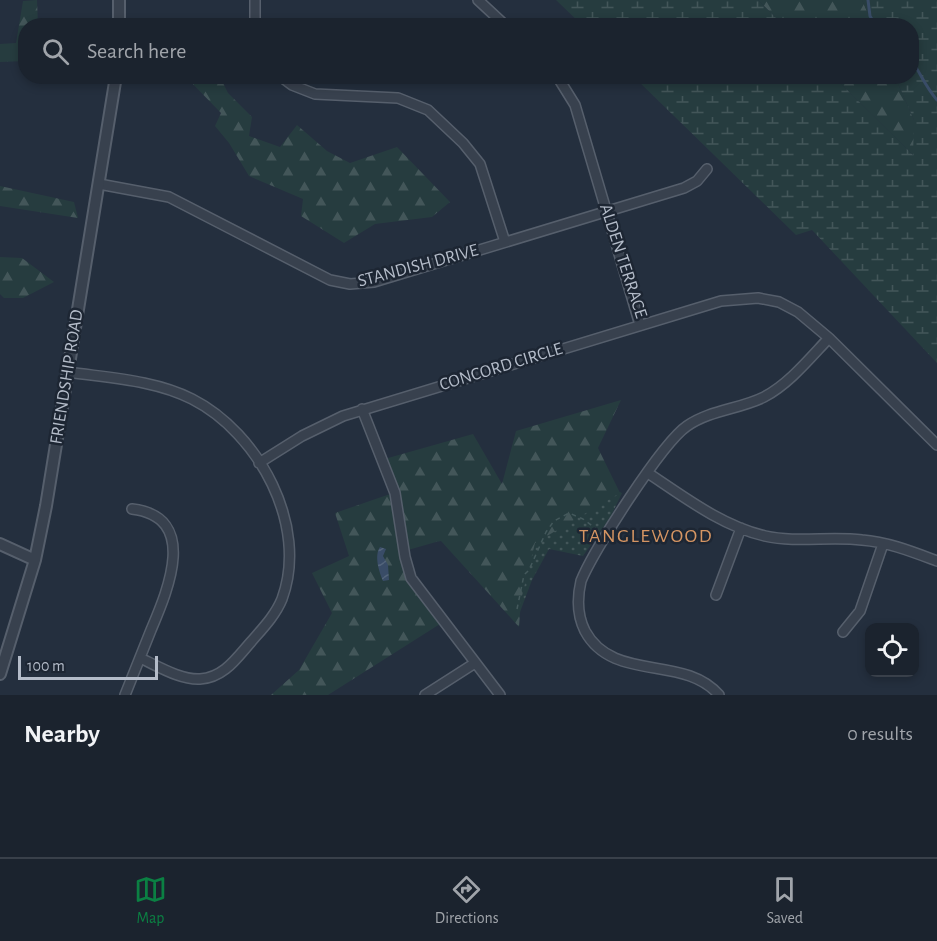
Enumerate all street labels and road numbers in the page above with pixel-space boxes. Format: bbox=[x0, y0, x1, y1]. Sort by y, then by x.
street label: ALDEN TERRACE bbox=[596, 202, 650, 321]
street label: STANDISH DRIVE bbox=[356, 241, 480, 291]
street label: FRIENDSHIP ROAD bbox=[47, 308, 87, 446]
street label: CONCORD CIRCLE bbox=[437, 340, 565, 394]

